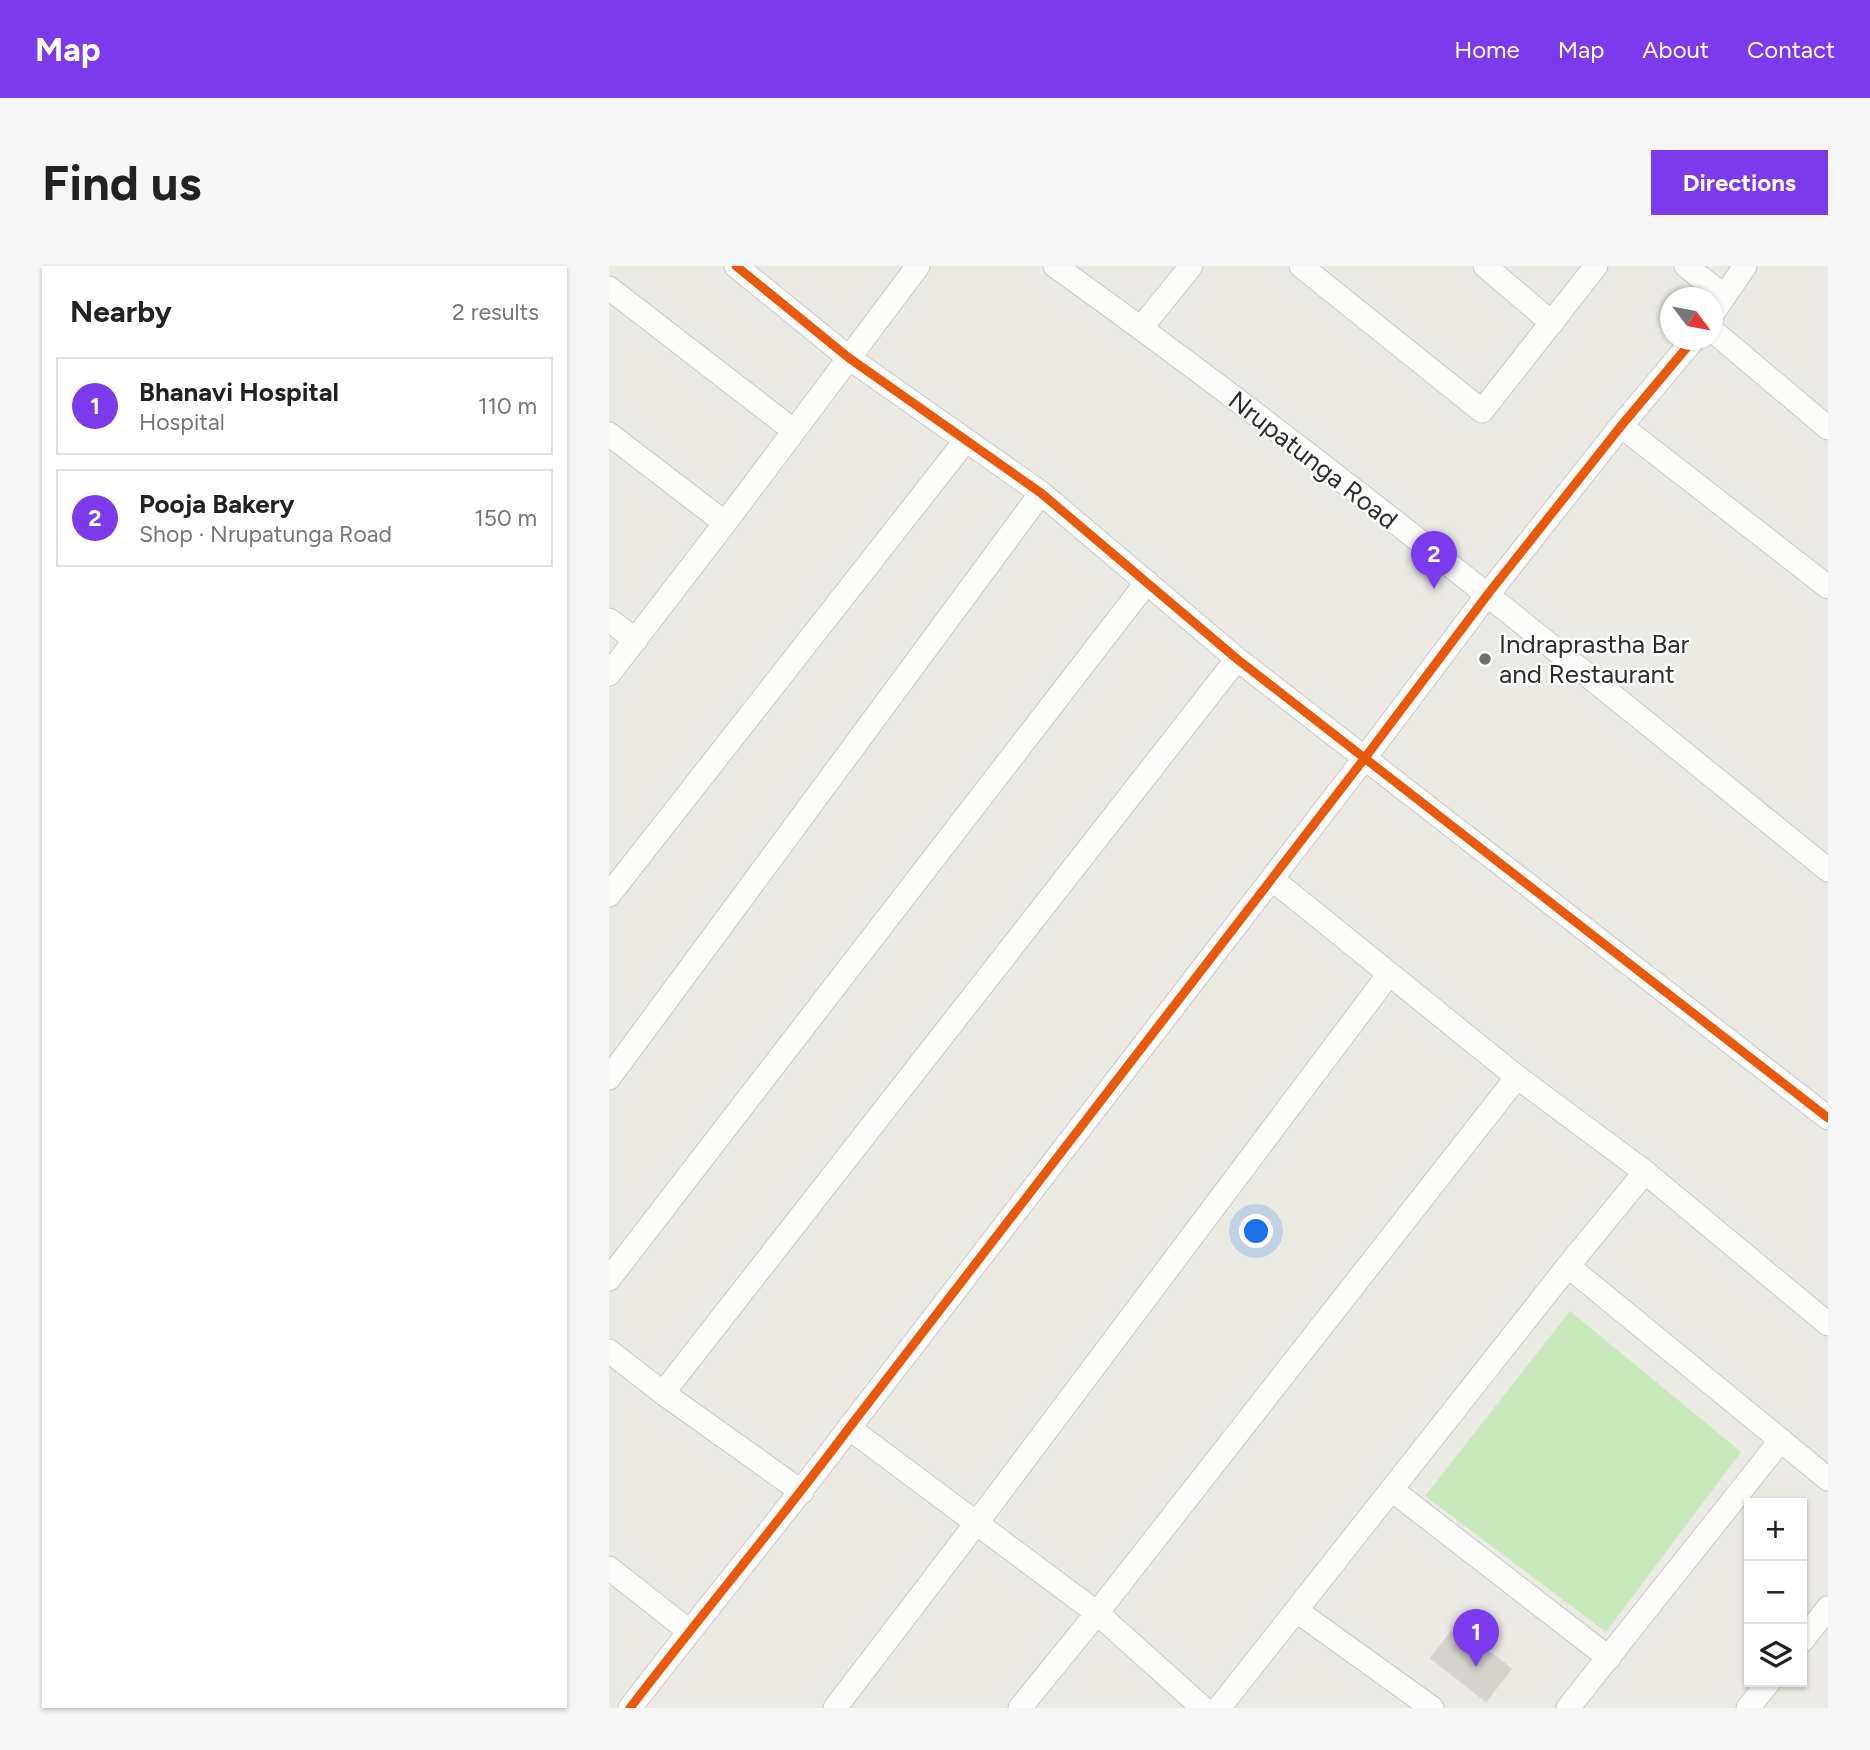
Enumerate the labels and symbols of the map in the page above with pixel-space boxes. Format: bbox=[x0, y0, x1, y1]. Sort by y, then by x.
north arrow bbox=[1660, 287, 1723, 350]
street label: Nrupatunga Road bbox=[1222, 384, 1404, 536]
pin: 2 bbox=[1411, 531, 1457, 589]
place label: Indraprastha Bar and Restaurant bbox=[1499, 628, 1690, 690]
marker: Indraprastha Bar and Restaurant bbox=[1477, 651, 1493, 667]
your location bbox=[1239, 1214, 1273, 1248]
pin: 1 bbox=[1453, 1609, 1499, 1667]

